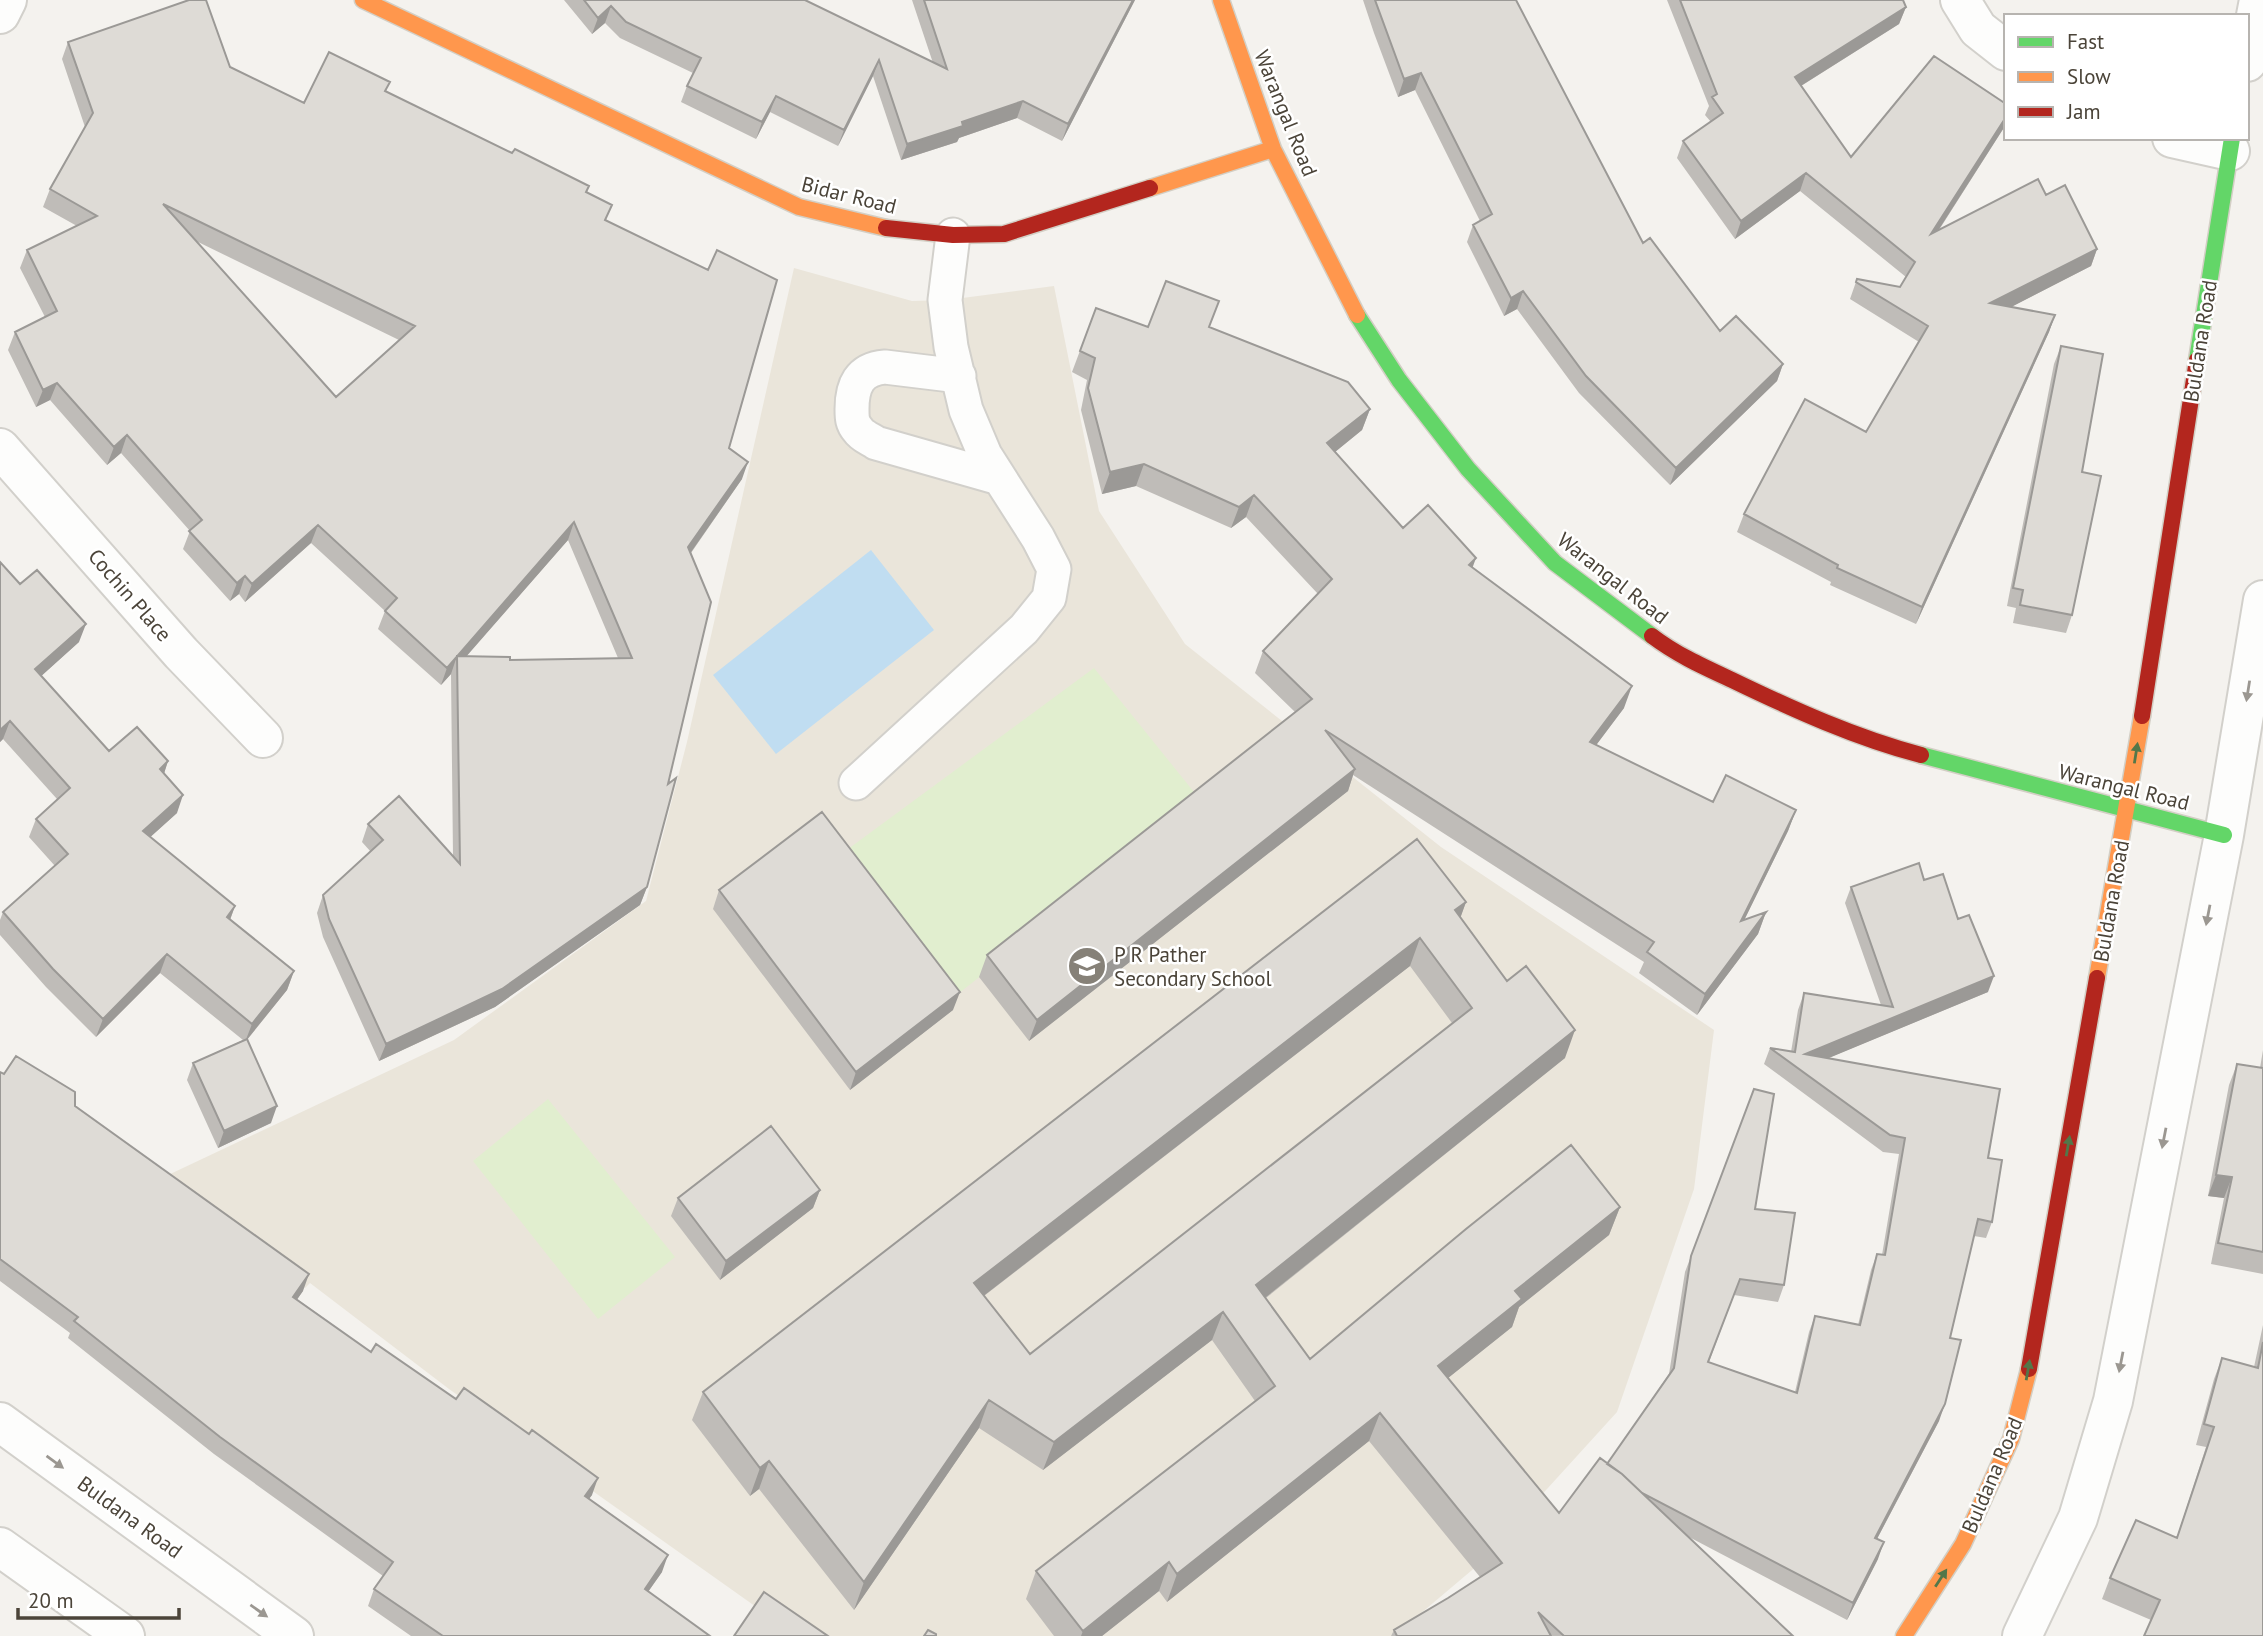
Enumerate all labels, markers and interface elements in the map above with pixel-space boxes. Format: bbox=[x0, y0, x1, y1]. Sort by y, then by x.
legend bbox=[2004, 14, 2249, 140]
text: Fast bbox=[2067, 28, 2104, 55]
street label: Warangal Road bbox=[1248, 46, 1324, 180]
text: Slow bbox=[2067, 63, 2111, 90]
text: Jam bbox=[2066, 98, 2101, 125]
street label: Bidar Road bbox=[799, 170, 899, 220]
street label: Buldana Road bbox=[2177, 278, 2223, 404]
street label: Warangal Road bbox=[1552, 526, 1674, 630]
street label: Cochin Place bbox=[82, 543, 178, 647]
one-way arrow bbox=[2242, 680, 2253, 702]
one-way arrow bbox=[2131, 742, 2142, 764]
street label: Warangal Road bbox=[2056, 758, 2192, 816]
street label: Buldana Road bbox=[2087, 838, 2135, 964]
one-way arrow bbox=[2202, 904, 2213, 926]
place label: P R Pather Secondary School bbox=[1114, 941, 1272, 992]
school or university icon: P R Pather Secondary School bbox=[1066, 945, 1108, 987]
one-way arrow bbox=[2159, 1127, 2170, 1149]
one-way arrow bbox=[2063, 1135, 2074, 1157]
one-way arrow bbox=[2115, 1351, 2126, 1373]
one-way arrow bbox=[2023, 1359, 2034, 1381]
street label: Buldana Road bbox=[1955, 1413, 2029, 1537]
one-way arrow bbox=[46, 1455, 64, 1469]
street label: Buldana Road bbox=[72, 1470, 188, 1564]
one-way arrow bbox=[1934, 1569, 1947, 1588]
scale bar bbox=[18, 1576, 178, 1620]
text: 20 m bbox=[28, 1587, 74, 1614]
one-way arrow bbox=[250, 1604, 268, 1618]

